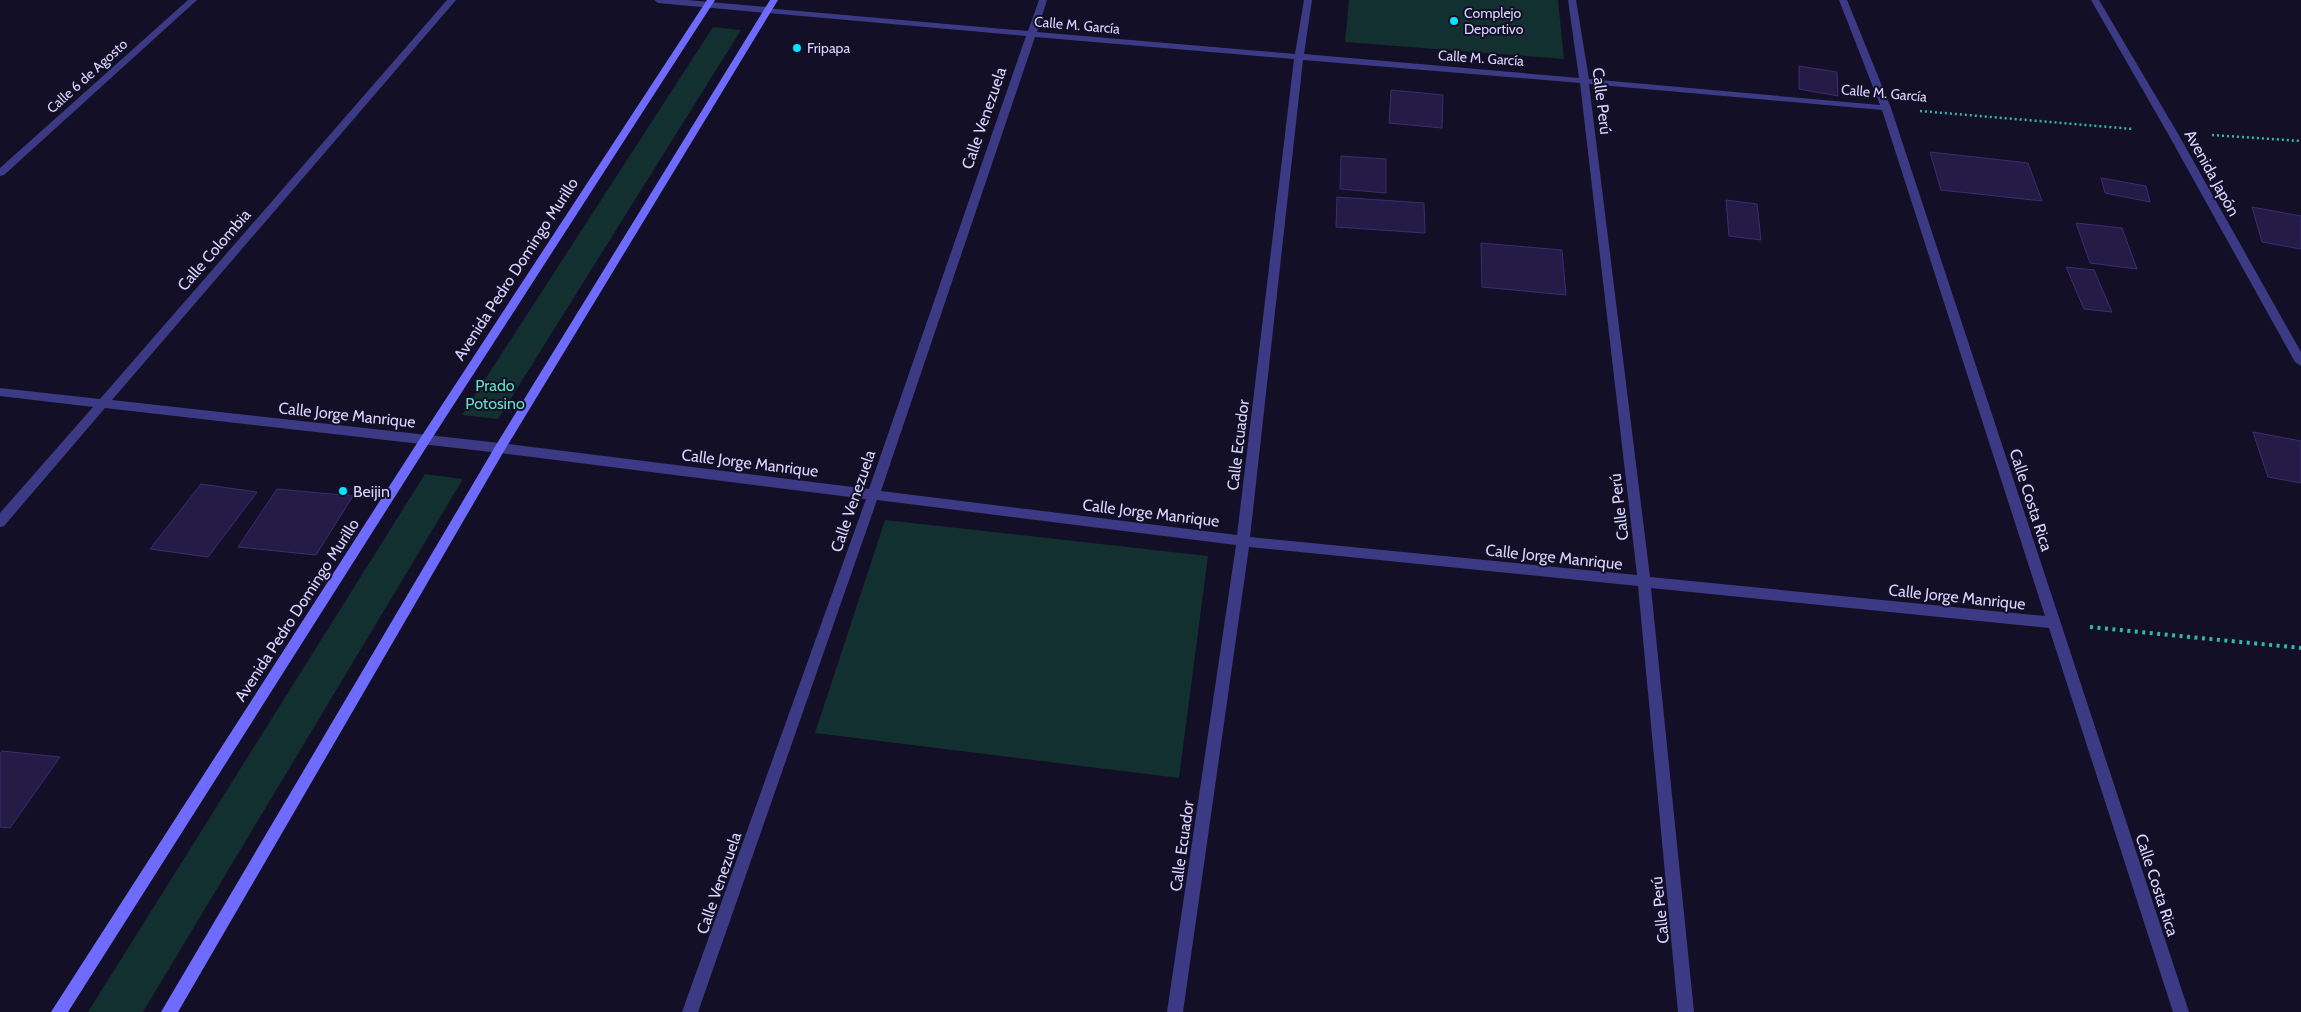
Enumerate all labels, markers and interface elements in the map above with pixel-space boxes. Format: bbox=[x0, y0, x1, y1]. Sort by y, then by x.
place label: Complejo Deportivo bbox=[1464, 4, 1524, 38]
street label: Calle M. García bbox=[1033, 12, 1121, 38]
marker: Complejo Deportivo bbox=[1448, 15, 1460, 27]
street label: Calle 6 de Agosto bbox=[43, 35, 131, 117]
place label: Fripapa bbox=[807, 39, 850, 57]
marker: Fripapa bbox=[791, 42, 803, 54]
street label: Calle M. García bbox=[1437, 46, 1525, 70]
street label: Calle Venezuela bbox=[958, 64, 1010, 171]
street label: Calle Perú bbox=[1588, 66, 1616, 136]
street label: Calle M. García bbox=[1840, 80, 1928, 106]
street label: Avenida Japón bbox=[2180, 126, 2244, 220]
street label: Avenida Pedro Domingo Murillo bbox=[450, 174, 582, 364]
street label: Calle Colombia bbox=[173, 205, 255, 295]
park label: Prado Potosino bbox=[465, 376, 525, 413]
street label: Calle Jorge Manrique bbox=[278, 398, 416, 432]
street label: Calle Ecuador bbox=[1223, 398, 1253, 492]
street label: Calle Jorge Manrique bbox=[681, 445, 819, 481]
street label: Calle Costa Rica bbox=[2006, 446, 2057, 554]
street label: Calle Venezuela bbox=[827, 447, 879, 554]
street label: Calle Perú bbox=[1605, 472, 1633, 542]
place label: Beijin bbox=[353, 482, 390, 501]
marker: Beijin bbox=[337, 485, 349, 497]
street label: Calle Jorge Manrique bbox=[1082, 495, 1220, 531]
street label: Avenida Pedro Domingo Murillo bbox=[231, 515, 363, 705]
street label: Calle Jorge Manrique bbox=[1485, 540, 1623, 574]
street label: Calle Jorge Manrique bbox=[1888, 580, 2026, 614]
street label: Calle Ecuador bbox=[1166, 798, 1198, 893]
street label: Calle Venezuela bbox=[693, 829, 745, 936]
street label: Calle Costa Rica bbox=[2132, 831, 2183, 939]
street label: Calle Perú bbox=[1647, 875, 1673, 945]

